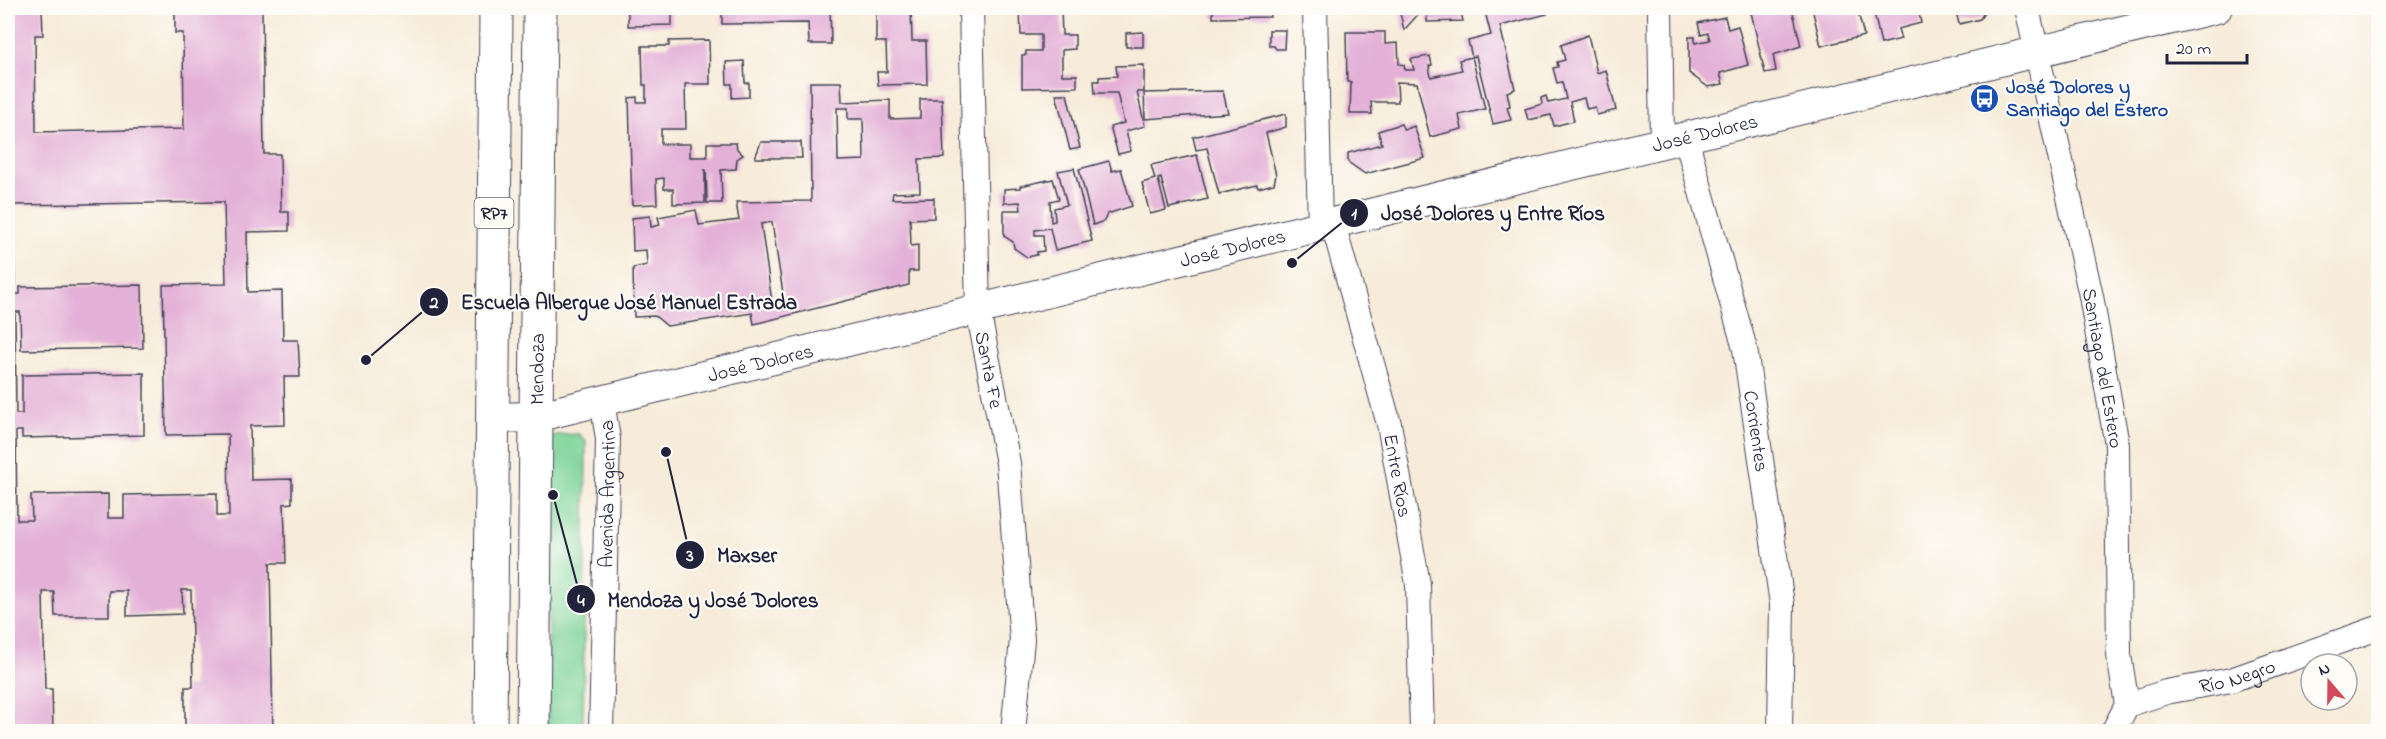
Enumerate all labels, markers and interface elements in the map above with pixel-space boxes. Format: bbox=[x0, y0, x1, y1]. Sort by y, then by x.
scale bar bbox=[2167, 27, 2246, 65]
text: 20 m bbox=[2176, 37, 2211, 63]
place label: José Dolores y Santiago del Estero bbox=[2006, 74, 2168, 127]
bus stop icon: José Dolores y Santiago del Estero bbox=[1969, 82, 2001, 114]
street label: José Dolores bbox=[1650, 108, 1761, 162]
callout: José Dolores y Entre Ríos bbox=[1339, 193, 1617, 232]
road number: RP7 bbox=[474, 198, 514, 228]
text: José Dolores y Entre Ríos bbox=[1381, 200, 1605, 232]
text: 1 bbox=[1351, 202, 1357, 228]
street label: José Dolores bbox=[1177, 223, 1289, 277]
callout: Escuela Albergue José Manuel Estrada bbox=[419, 283, 809, 322]
street label: Santiago del Estero bbox=[2073, 285, 2129, 451]
text: Escuela Albergue José Manuel Estrada bbox=[461, 289, 797, 321]
text: 2 bbox=[429, 291, 439, 317]
street label: Santa Fe bbox=[966, 329, 1009, 411]
street label: Mendoza bbox=[524, 333, 554, 405]
street label: José Dolores bbox=[705, 338, 817, 391]
street label: Corrientes bbox=[1734, 389, 1775, 474]
street label: Avenida Argentina bbox=[593, 418, 625, 568]
street label: Entre Ríos bbox=[1374, 432, 1418, 520]
callout: Maxser bbox=[675, 535, 789, 574]
text: Maxser bbox=[717, 542, 778, 572]
text: 3 bbox=[685, 544, 694, 570]
callout: Mendoza y José Dolores bbox=[566, 580, 831, 619]
text: Mendoza y José Dolores bbox=[608, 587, 819, 619]
text: 4 bbox=[577, 589, 585, 615]
north arrow bbox=[2299, 652, 2359, 712]
street label: Río Negro bbox=[2197, 653, 2280, 703]
text: N bbox=[2315, 657, 2334, 683]

